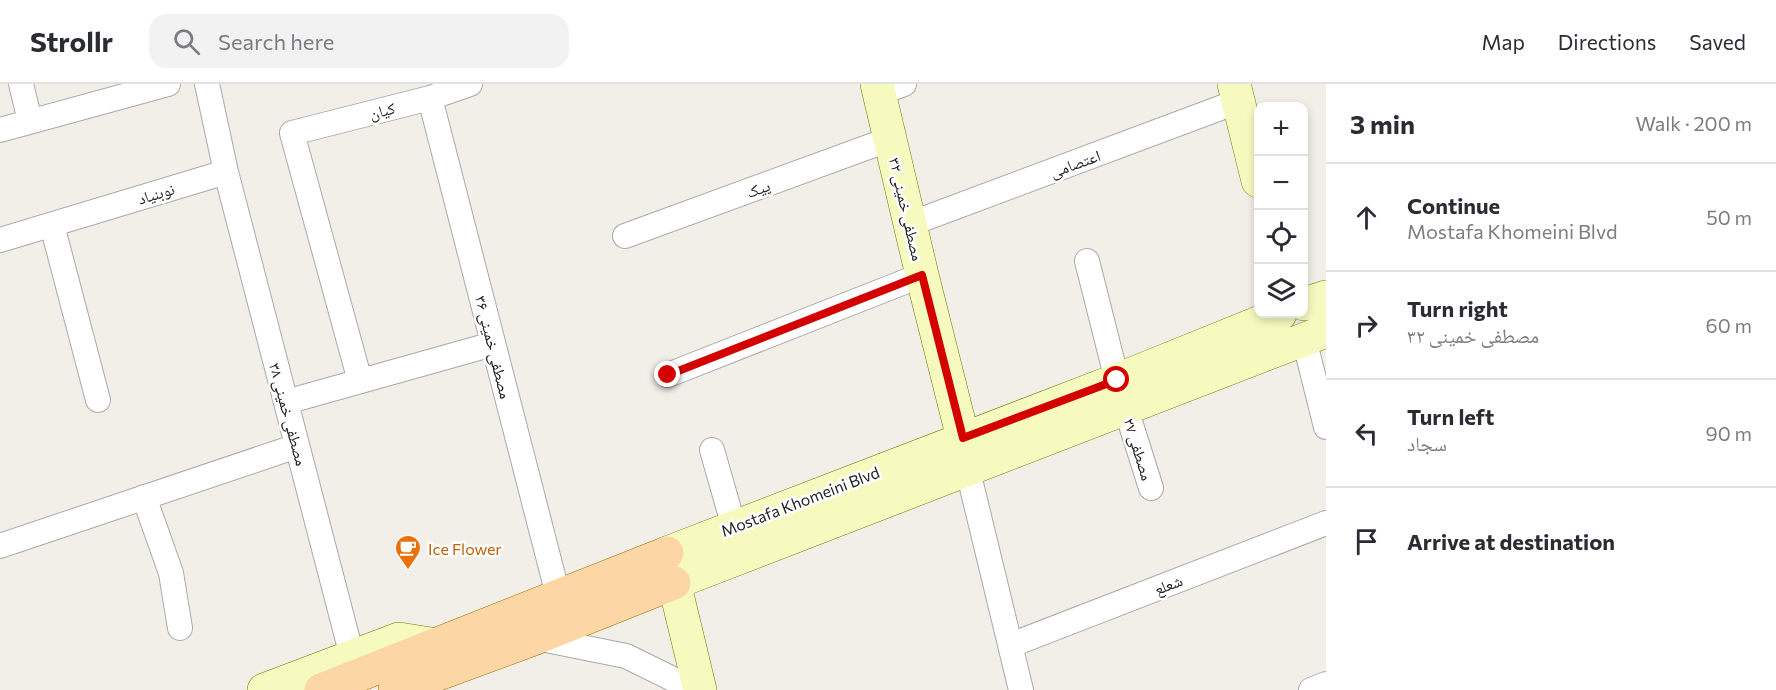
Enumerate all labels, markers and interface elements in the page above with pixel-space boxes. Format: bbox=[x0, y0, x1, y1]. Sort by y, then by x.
search box bbox=[149, 14, 569, 68]
text: Strollr bbox=[30, 24, 113, 58]
icon: search bbox=[170, 25, 203, 58]
text: Search here bbox=[218, 28, 334, 55]
text: Map bbox=[1482, 29, 1525, 54]
text: Directions bbox=[1558, 29, 1656, 54]
text: Saved bbox=[1689, 29, 1746, 54]
street label: کیان bbox=[367, 98, 398, 124]
map controls bbox=[1254, 102, 1308, 318]
button: + bbox=[1254, 102, 1308, 156]
text: 3 min bbox=[1350, 108, 1415, 139]
text: Walk · 200 m bbox=[1635, 111, 1752, 135]
street label: اعتصامی bbox=[1047, 145, 1104, 183]
street label: مصطفی خمینی ۳۲ bbox=[884, 155, 928, 263]
button: − bbox=[1254, 156, 1308, 210]
street label: پیک bbox=[744, 175, 773, 202]
street label: نوبنیاد bbox=[135, 178, 177, 209]
text: Continue bbox=[1407, 192, 1500, 219]
icon: ahead bbox=[1350, 201, 1383, 234]
text: 50 m bbox=[1706, 205, 1752, 229]
button: locate bbox=[1254, 210, 1308, 264]
text: Mostafa Khomeini Blvd bbox=[1407, 219, 1618, 243]
button: layers bbox=[1254, 264, 1308, 318]
street label: مصطفی خمینی ۳۶ bbox=[470, 293, 516, 401]
text: Turn right bbox=[1407, 295, 1508, 322]
icon: right bbox=[1350, 309, 1383, 342]
text: 60 m bbox=[1706, 313, 1752, 337]
text: مصطفی خمینی ۳۲ bbox=[1407, 323, 1539, 347]
street label: مصطفی خمینی ۳۸ bbox=[264, 360, 312, 468]
route end bbox=[654, 361, 680, 387]
route start bbox=[1103, 366, 1129, 392]
text: Turn left bbox=[1407, 403, 1494, 430]
street label: مصطفی ۲۷ bbox=[1119, 415, 1158, 483]
icon: left bbox=[1350, 417, 1383, 450]
text: 90 m bbox=[1706, 421, 1752, 445]
text: سجاد bbox=[1407, 431, 1447, 455]
street label: Mostafa Khomeini Blvd bbox=[718, 462, 882, 540]
icon: arrive bbox=[1350, 525, 1383, 558]
text: Arrive at destination bbox=[1407, 528, 1615, 555]
cafe icon: Ice Flower bbox=[393, 533, 423, 571]
place label: Ice Flower bbox=[428, 539, 502, 558]
street label: شعلع bbox=[1151, 570, 1186, 600]

